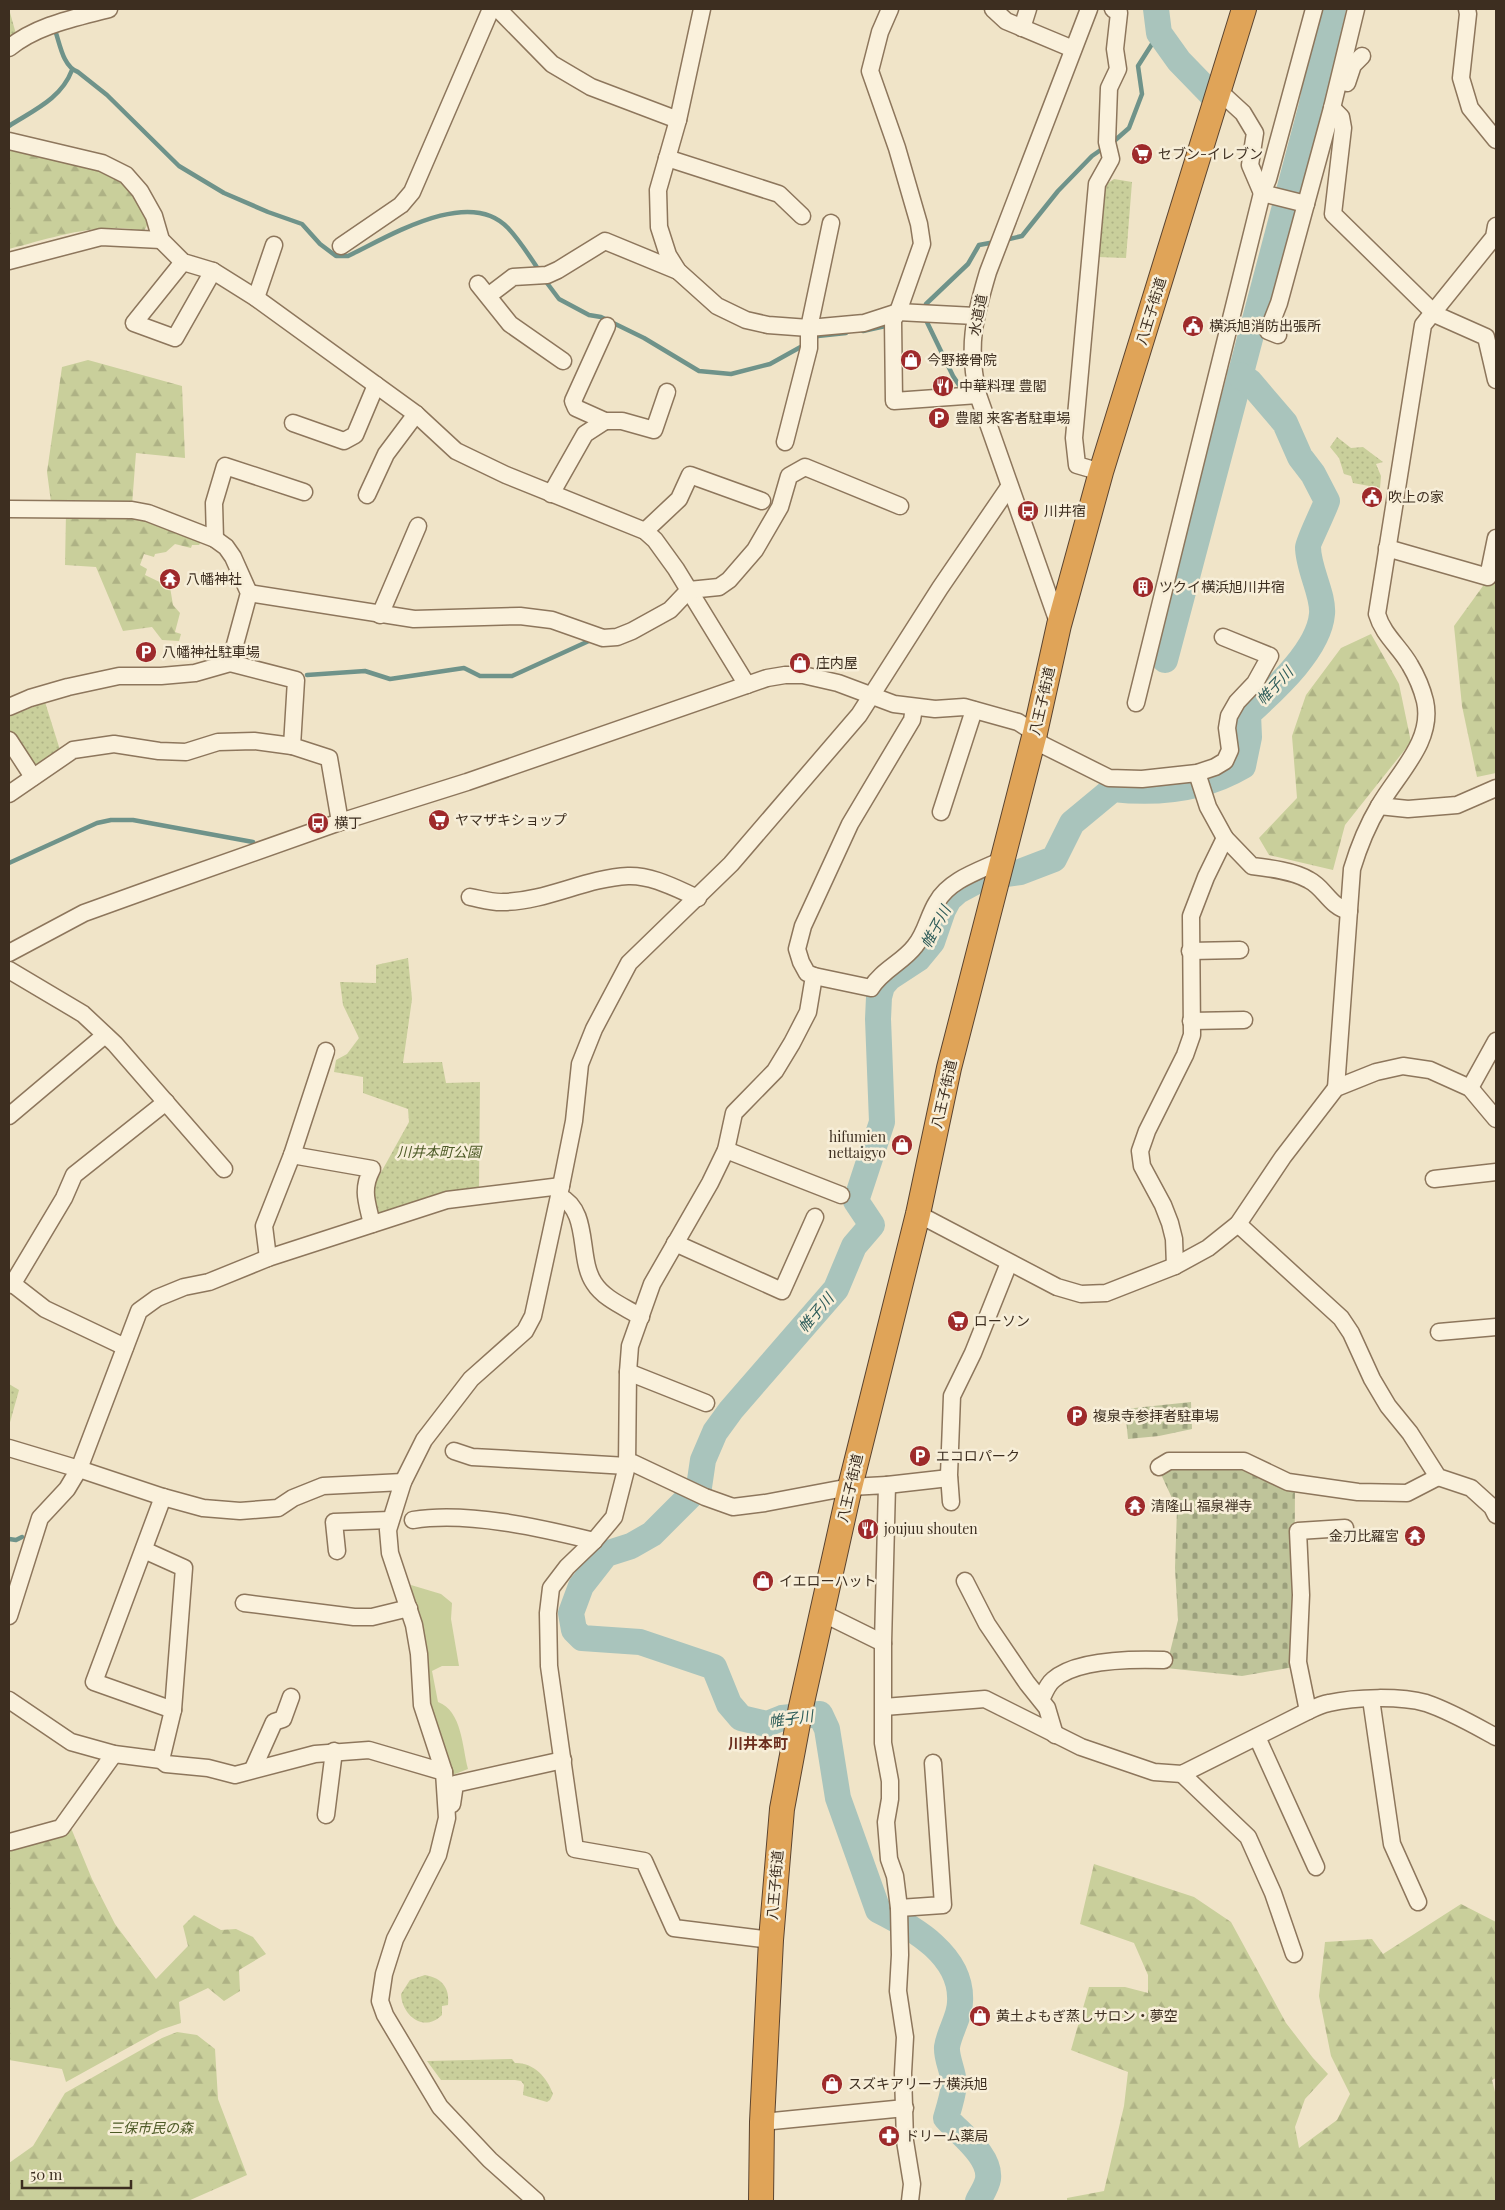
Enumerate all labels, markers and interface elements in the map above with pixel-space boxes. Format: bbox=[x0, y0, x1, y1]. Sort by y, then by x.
supermarket icon: セブン-イレブン bbox=[1130, 142, 1154, 166]
place label: セブン-イレブン bbox=[1158, 144, 1263, 163]
street label: 八王子街道 bbox=[1131, 275, 1170, 347]
street label: 水道道 bbox=[964, 292, 991, 337]
public building icon: 横浜旭消防出張所 bbox=[1181, 314, 1205, 338]
place label: 横浜旭消防出張所 bbox=[1209, 316, 1321, 335]
shop icon: 今野接骨院 bbox=[899, 348, 923, 372]
place label: 今野接骨院 bbox=[927, 350, 997, 369]
restaurant icon: 中華料理 豊閣 bbox=[931, 374, 955, 398]
place label: 中華料理 豊閣 bbox=[959, 376, 1047, 395]
parking icon: 豊閣 来客者駐車場 bbox=[927, 406, 951, 430]
place label: 豊閣 来客者駐車場 bbox=[955, 408, 1071, 427]
public building icon: 吹上の家 bbox=[1360, 485, 1384, 509]
place label: 吹上の家 bbox=[1388, 487, 1444, 506]
bus stop icon: 川井宿 bbox=[1016, 499, 1040, 523]
place label: 川井宿 bbox=[1044, 501, 1086, 520]
temple icon: 八幡神社 bbox=[158, 567, 182, 591]
place label: 八幡神社 bbox=[186, 569, 242, 588]
building icon: ツクイ横浜旭川井宿 bbox=[1131, 575, 1155, 599]
place label: ツクイ横浜旭川井宿 bbox=[1159, 577, 1285, 596]
parking icon: 八幡神社駐車場 bbox=[134, 640, 158, 664]
place label: 八幡神社駐車場 bbox=[162, 642, 260, 661]
shop icon: 庄内屋 bbox=[788, 651, 812, 675]
place label: 庄内屋 bbox=[816, 653, 858, 672]
water label: 帷子川 bbox=[1252, 661, 1298, 709]
street label: 八王子街道 bbox=[1024, 665, 1059, 737]
supermarket icon: ヤマザキショップ bbox=[427, 808, 451, 832]
place label: ヤマザキショップ bbox=[455, 810, 567, 829]
bus stop icon: 横丁 bbox=[306, 811, 330, 835]
place label: 横丁 bbox=[334, 813, 362, 832]
water label: 帷子川 bbox=[916, 900, 955, 951]
street label: 八王子街道 bbox=[926, 1058, 961, 1130]
place label: hifumien nettaigyo bbox=[828, 1127, 887, 1162]
shop icon: hifumien nettaigyo bbox=[890, 1133, 914, 1157]
park label: 川井本町公園 bbox=[397, 1142, 483, 1161]
water label: 帷子川 bbox=[793, 1287, 839, 1336]
supermarket icon: ローソン bbox=[946, 1309, 970, 1333]
place label: ローソン bbox=[974, 1311, 1030, 1330]
parking icon: 複泉寺参拝者駐車場 bbox=[1065, 1404, 1089, 1428]
place label: 複泉寺参拝者駐車場 bbox=[1093, 1406, 1219, 1425]
parking icon: エコロパーク bbox=[908, 1444, 932, 1468]
place label: エコロパーク bbox=[936, 1446, 1020, 1465]
street label: 八王子街道 bbox=[832, 1452, 867, 1524]
temple icon: 清隆山 福泉禅寺 bbox=[1123, 1494, 1147, 1518]
place label: 清隆山 福泉禅寺 bbox=[1151, 1496, 1253, 1515]
restaurant icon: joujuu shouten bbox=[856, 1517, 880, 1541]
place label: joujuu shouten bbox=[883, 1519, 978, 1538]
temple icon: 金刀比羅宮 bbox=[1403, 1524, 1427, 1548]
place label: 金刀比羅宮 bbox=[1329, 1526, 1399, 1545]
shop icon: イエローハット bbox=[751, 1569, 775, 1593]
place label: イエローハット bbox=[779, 1571, 877, 1590]
water label: 帷子川 bbox=[767, 1705, 817, 1731]
district label: 川井本町 bbox=[728, 1733, 788, 1753]
street label: 八王子街道 bbox=[762, 1849, 787, 1921]
shop icon: 黄土よもぎ蒸しサロン・夢空 bbox=[968, 2004, 992, 2028]
place label: 黄土よもぎ蒸しサロン・夢空 bbox=[996, 2006, 1178, 2025]
shop icon: スズキアリーナ横浜旭 bbox=[820, 2072, 844, 2096]
place label: スズキアリーナ横浜旭 bbox=[848, 2074, 988, 2093]
park label: 三保市民の森 bbox=[109, 2118, 195, 2137]
pharmacy icon: ドリーム薬局 bbox=[877, 2124, 901, 2148]
place label: ドリーム薬局 bbox=[905, 2126, 989, 2145]
scale bar bbox=[22, 2158, 131, 2190]
text: 50 m bbox=[30, 2164, 63, 2184]

